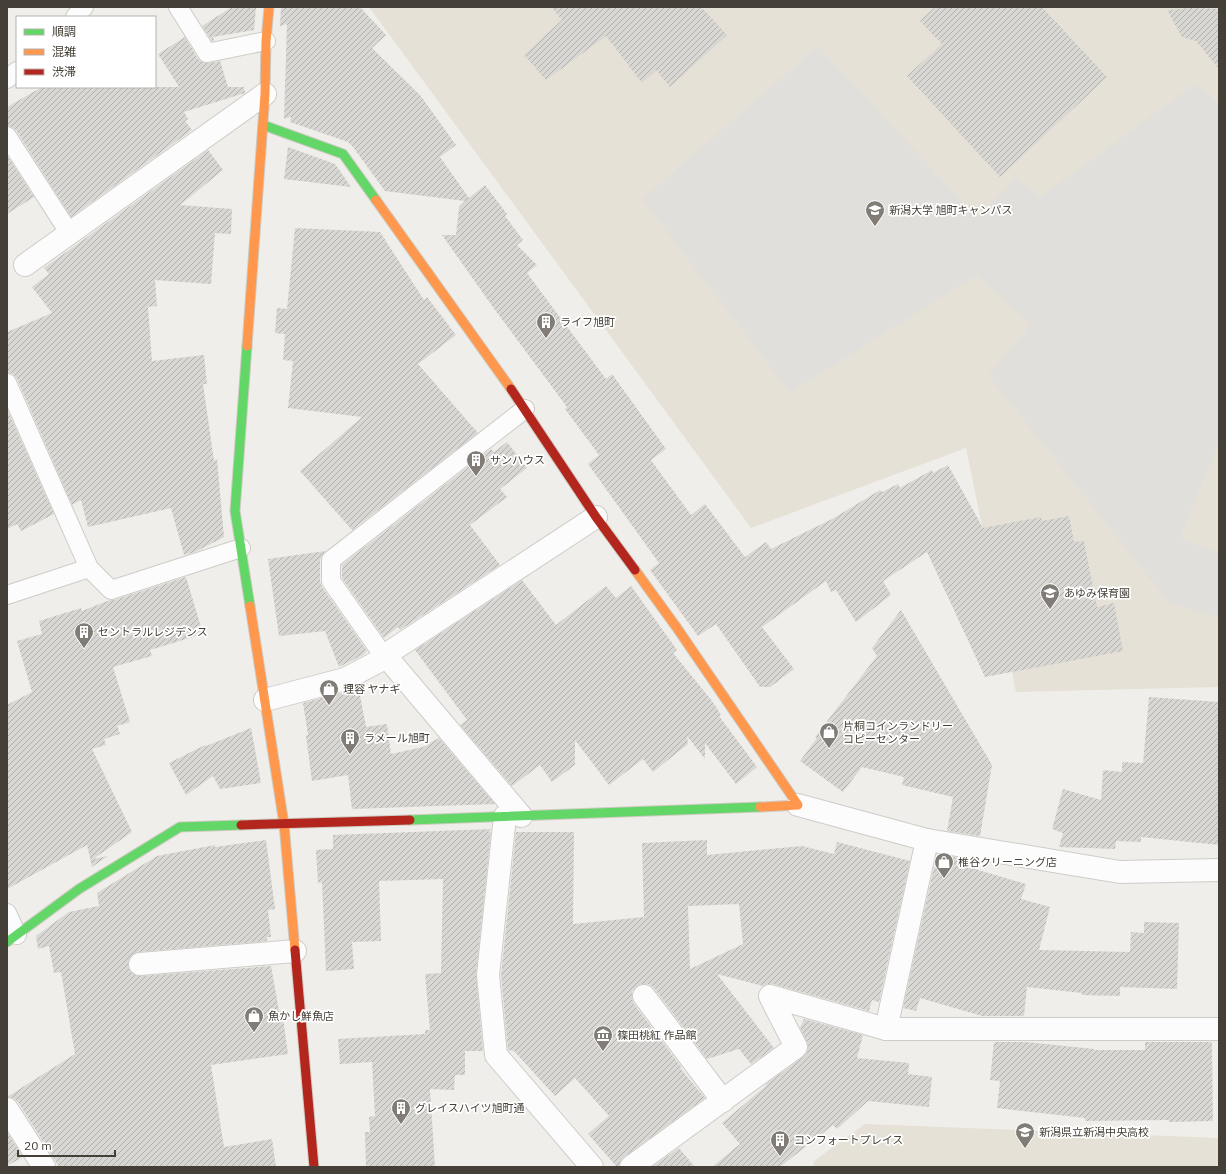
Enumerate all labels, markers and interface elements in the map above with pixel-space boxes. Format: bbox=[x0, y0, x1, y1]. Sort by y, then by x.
legend bbox=[16, 16, 156, 88]
text: 順調 bbox=[52, 24, 76, 39]
text: 混雑 bbox=[52, 44, 76, 59]
text: 渋滞 bbox=[52, 64, 76, 79]
school or university icon: 新潟大学 旭町キャンパス bbox=[864, 199, 886, 227]
place label: 新潟大学 旭町キャンパス bbox=[889, 203, 1013, 217]
building icon: ライフ旭町 bbox=[535, 311, 557, 339]
place label: ライフ旭町 bbox=[560, 315, 615, 329]
building icon: サンハウス bbox=[465, 449, 487, 477]
place label: サンハウス bbox=[490, 453, 545, 467]
school or university icon: あゆみ保育園 bbox=[1039, 582, 1061, 610]
place label: あゆみ保育園 bbox=[1064, 586, 1130, 600]
building icon: セントラルレジデンス bbox=[73, 621, 95, 649]
place label: セントラルレジデンス bbox=[98, 625, 208, 639]
shop icon: 理容 ヤナギ bbox=[318, 678, 340, 706]
place label: 理容 ヤナギ bbox=[343, 682, 401, 696]
place label: 片桐コインランドリー コピーセンター bbox=[843, 719, 953, 746]
shop icon: 片桐コインランドリー コピーセンター bbox=[818, 721, 840, 749]
building icon: ラメール旭町 bbox=[339, 727, 361, 755]
place label: ラメール旭町 bbox=[364, 731, 430, 745]
shop icon: 椎谷クリーニング店 bbox=[933, 851, 955, 879]
place label: 椎谷クリーニング店 bbox=[958, 855, 1057, 869]
shop icon: 魚かし鮮魚店 bbox=[243, 1005, 265, 1033]
place label: 魚かし鮮魚店 bbox=[268, 1009, 334, 1023]
museum icon: 篠田桃紅 作品館 bbox=[592, 1024, 614, 1052]
place label: 篠田桃紅 作品館 bbox=[617, 1028, 697, 1042]
building icon: グレイスハイツ旭町通 bbox=[390, 1097, 412, 1125]
place label: グレイスハイツ旭町通 bbox=[415, 1101, 524, 1115]
school or university icon: 新潟県立新潟中央高校 bbox=[1014, 1121, 1036, 1149]
place label: 新潟県立新潟中央高校 bbox=[1039, 1125, 1149, 1139]
building icon: コンフォートプレイス bbox=[769, 1129, 791, 1157]
scale bar bbox=[18, 1132, 115, 1158]
place label: コンフォートプレイス bbox=[794, 1133, 903, 1147]
text: 20 m bbox=[24, 1138, 52, 1153]

